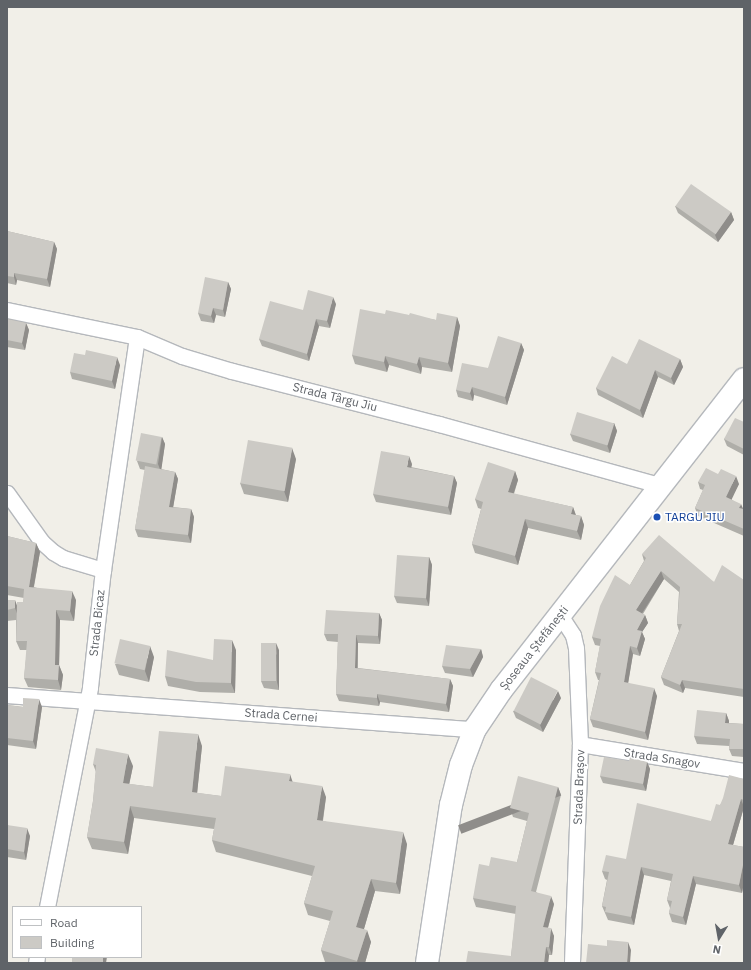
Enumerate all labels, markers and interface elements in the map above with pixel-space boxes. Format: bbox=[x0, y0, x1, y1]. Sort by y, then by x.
street label: Strada Târgu Jiu bbox=[291, 380, 379, 414]
place label: TARGU JIU bbox=[665, 510, 725, 524]
marker: TARGU JIU bbox=[652, 512, 662, 522]
street label: Strada Bicaz bbox=[86, 589, 108, 657]
street label: Șoseaua Ștefănești bbox=[497, 603, 571, 693]
street label: Strada Cernei bbox=[244, 705, 318, 725]
street label: Strada Snagov bbox=[623, 745, 701, 771]
street label: Strada Brașov bbox=[570, 749, 588, 825]
legend bbox=[12, 906, 142, 958]
text: Road bbox=[50, 915, 78, 930]
north arrow bbox=[699, 918, 739, 958]
text: Building bbox=[50, 935, 94, 950]
text: N bbox=[711, 942, 722, 957]

